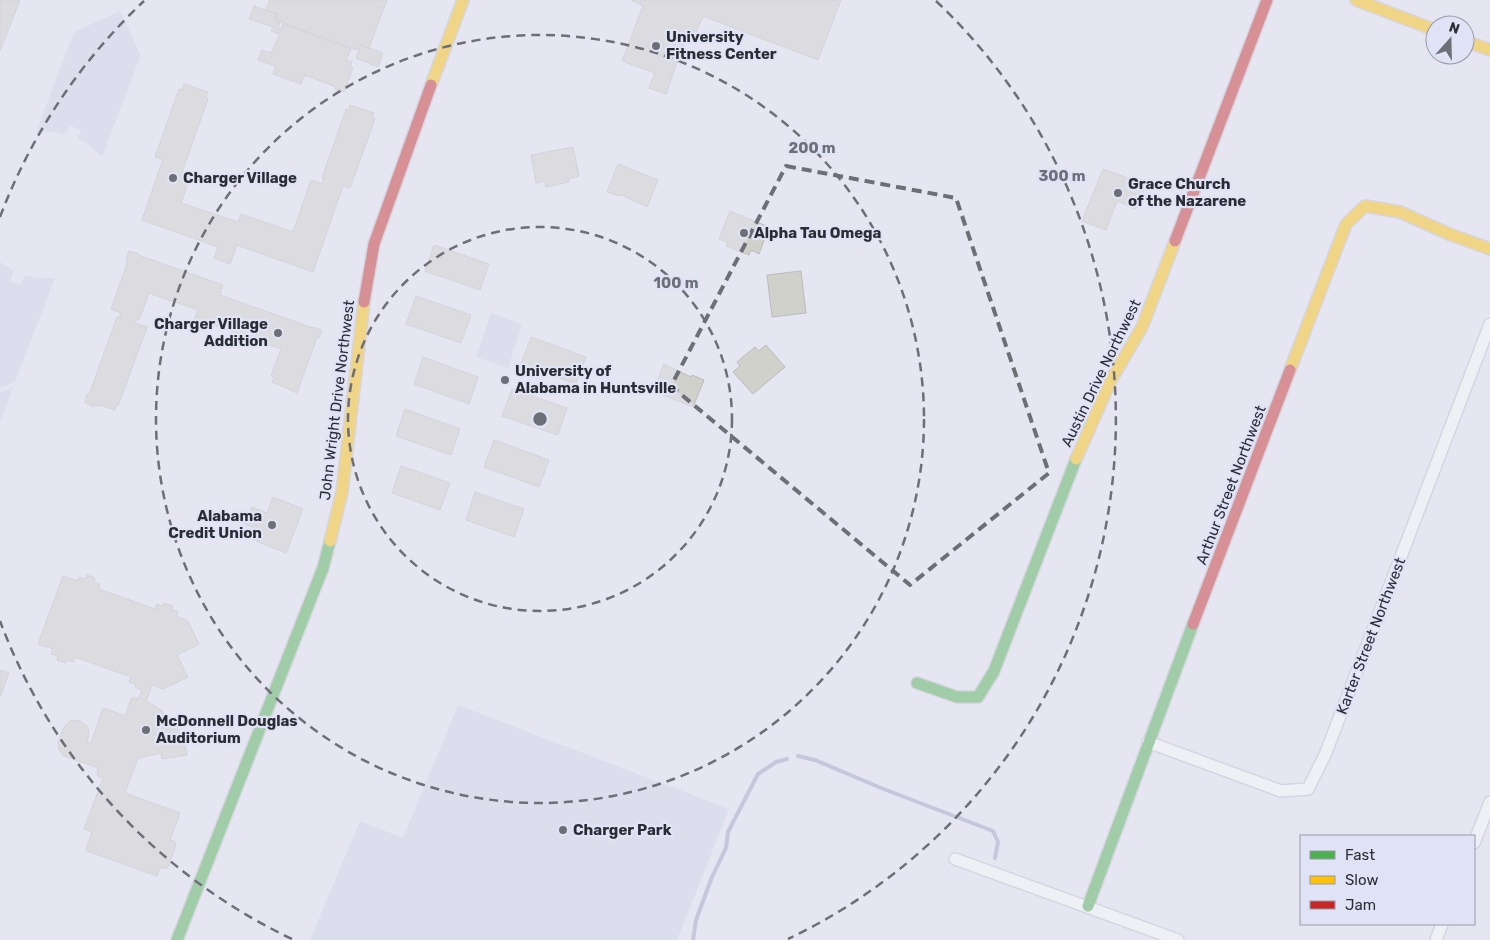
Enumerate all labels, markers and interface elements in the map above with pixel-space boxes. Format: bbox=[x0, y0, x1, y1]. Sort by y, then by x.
north arrow bbox=[1425, 15, 1475, 65]
text: N bbox=[1447, 19, 1462, 38]
place label: University Fitness Center bbox=[666, 28, 777, 63]
marker: University Fitness Center bbox=[650, 40, 662, 52]
text: 200 m bbox=[788, 139, 836, 157]
text: 300 m bbox=[1038, 167, 1086, 185]
place label: Charger Village bbox=[183, 169, 297, 187]
marker: Charger Village bbox=[167, 172, 179, 184]
place label: Grace Church of the Nazarene bbox=[1128, 175, 1246, 210]
marker: Grace Church of the Nazarene bbox=[1112, 187, 1124, 199]
place label: Alpha Tau Omega bbox=[754, 224, 882, 242]
marker: Alpha Tau Omega bbox=[738, 227, 750, 239]
text: 100 m bbox=[654, 274, 698, 292]
street label: Austin Drive Northwest bbox=[1057, 296, 1145, 450]
street label: John Wright Drive Northwest bbox=[316, 299, 358, 501]
place label: Charger Village Addition bbox=[154, 315, 268, 350]
marker: Charger Village Addition bbox=[272, 327, 284, 339]
place label: University of Alabama in Huntsville bbox=[515, 362, 676, 397]
marker: University of Alabama in Huntsville bbox=[499, 374, 511, 386]
street label: Arthur Street Northwest bbox=[1192, 403, 1270, 567]
centre of rings bbox=[531, 410, 549, 428]
place label: Alabama Credit Union bbox=[168, 507, 262, 542]
marker: Alabama Credit Union bbox=[266, 519, 278, 531]
street label: Karter Street Northwest bbox=[1333, 555, 1409, 717]
place label: McDonnell Douglas Auditorium bbox=[156, 712, 298, 747]
marker: McDonnell Douglas Auditorium bbox=[140, 724, 152, 736]
place label: Charger Park bbox=[573, 821, 672, 839]
marker: Charger Park bbox=[557, 824, 569, 836]
legend bbox=[1300, 835, 1475, 925]
text: Fast bbox=[1345, 846, 1375, 864]
text: Slow bbox=[1345, 871, 1378, 889]
text: Jam bbox=[1345, 896, 1376, 914]

